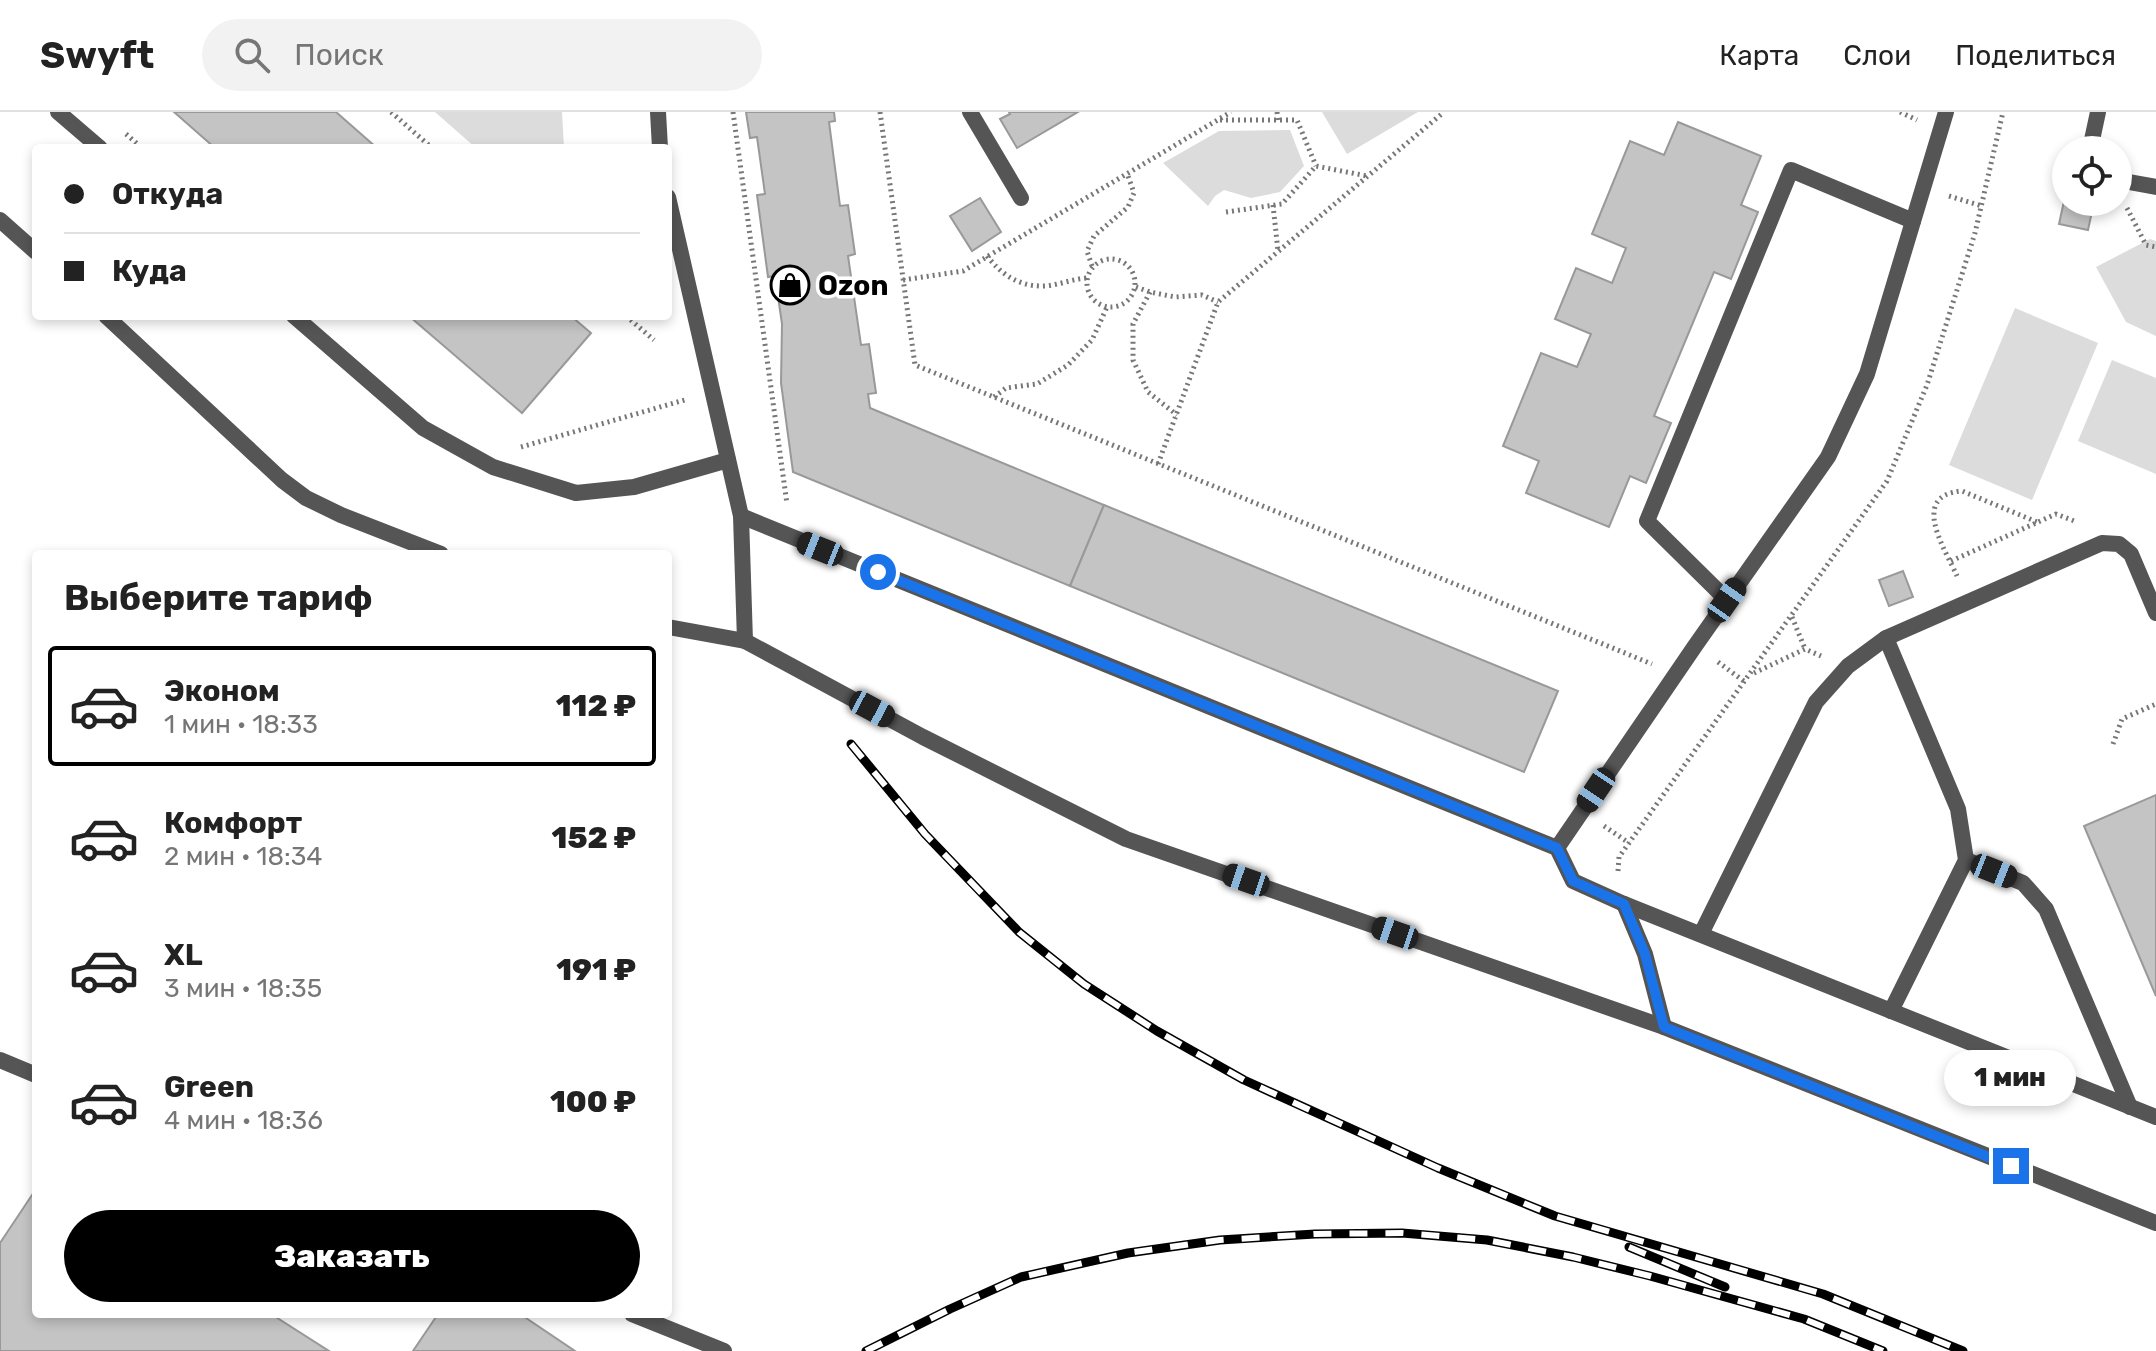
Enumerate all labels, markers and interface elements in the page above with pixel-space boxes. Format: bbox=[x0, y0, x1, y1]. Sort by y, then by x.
search box bbox=[202, 19, 762, 91]
text: Swyft bbox=[40, 32, 154, 78]
icon: search bbox=[230, 33, 274, 77]
text: Поиск bbox=[294, 37, 384, 73]
text: Карта bbox=[1719, 39, 1799, 72]
text: Слои bbox=[1843, 39, 1911, 72]
text: Поделиться bbox=[1955, 39, 2116, 72]
map controls bbox=[2052, 136, 2132, 216]
button: locate bbox=[2052, 136, 2132, 216]
text: Откуда bbox=[112, 176, 223, 212]
text: Куда bbox=[112, 253, 187, 289]
shop icon: Ozon bbox=[769, 264, 811, 306]
place label: Ozon bbox=[818, 269, 888, 302]
car bbox=[793, 529, 847, 569]
route start bbox=[860, 554, 896, 590]
car bbox=[1703, 573, 1751, 627]
text: Выберите тариф bbox=[64, 576, 373, 619]
icon: car bbox=[68, 670, 140, 742]
text: Эконом bbox=[164, 673, 280, 709]
car bbox=[845, 687, 899, 731]
text: 112 ₽ bbox=[556, 688, 636, 724]
text: 1 мин · 18:33 bbox=[164, 709, 318, 740]
car bbox=[1573, 763, 1619, 817]
icon: car bbox=[68, 802, 140, 874]
text: Комфорт bbox=[164, 805, 302, 841]
text: 152 ₽ bbox=[552, 820, 636, 856]
text: 2 мин · 18:34 bbox=[164, 841, 322, 872]
car bbox=[1967, 851, 2021, 891]
car bbox=[1219, 861, 1273, 899]
car bbox=[1368, 914, 1422, 952]
icon: car bbox=[68, 934, 140, 1006]
text: XL bbox=[164, 937, 203, 973]
text: 191 ₽ bbox=[556, 952, 636, 988]
text: 3 мин · 18:35 bbox=[164, 973, 322, 1004]
callout: 1 мин bbox=[1945, 1050, 2077, 1106]
text: 1 мин bbox=[1974, 1062, 2046, 1093]
icon: car bbox=[68, 1066, 140, 1138]
text: Green bbox=[164, 1069, 254, 1105]
text: 100 ₽ bbox=[550, 1084, 636, 1120]
text: 4 мин · 18:36 bbox=[164, 1105, 323, 1136]
route end bbox=[1993, 1148, 2029, 1184]
button: Заказать bbox=[64, 1210, 640, 1302]

